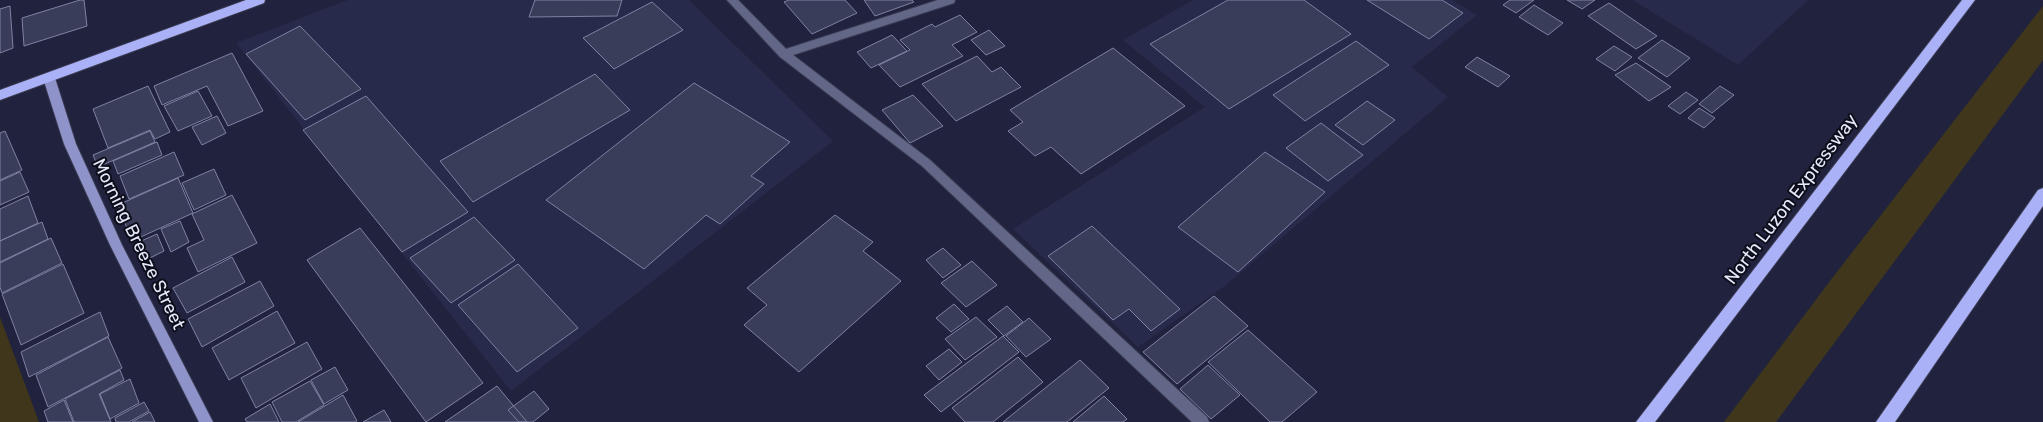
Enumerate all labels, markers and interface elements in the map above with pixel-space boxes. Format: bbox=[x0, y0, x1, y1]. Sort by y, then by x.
street label: North Luzon Expressway bbox=[1720, 109, 1862, 288]
street label: Morning Breeze Street bbox=[88, 155, 190, 333]

